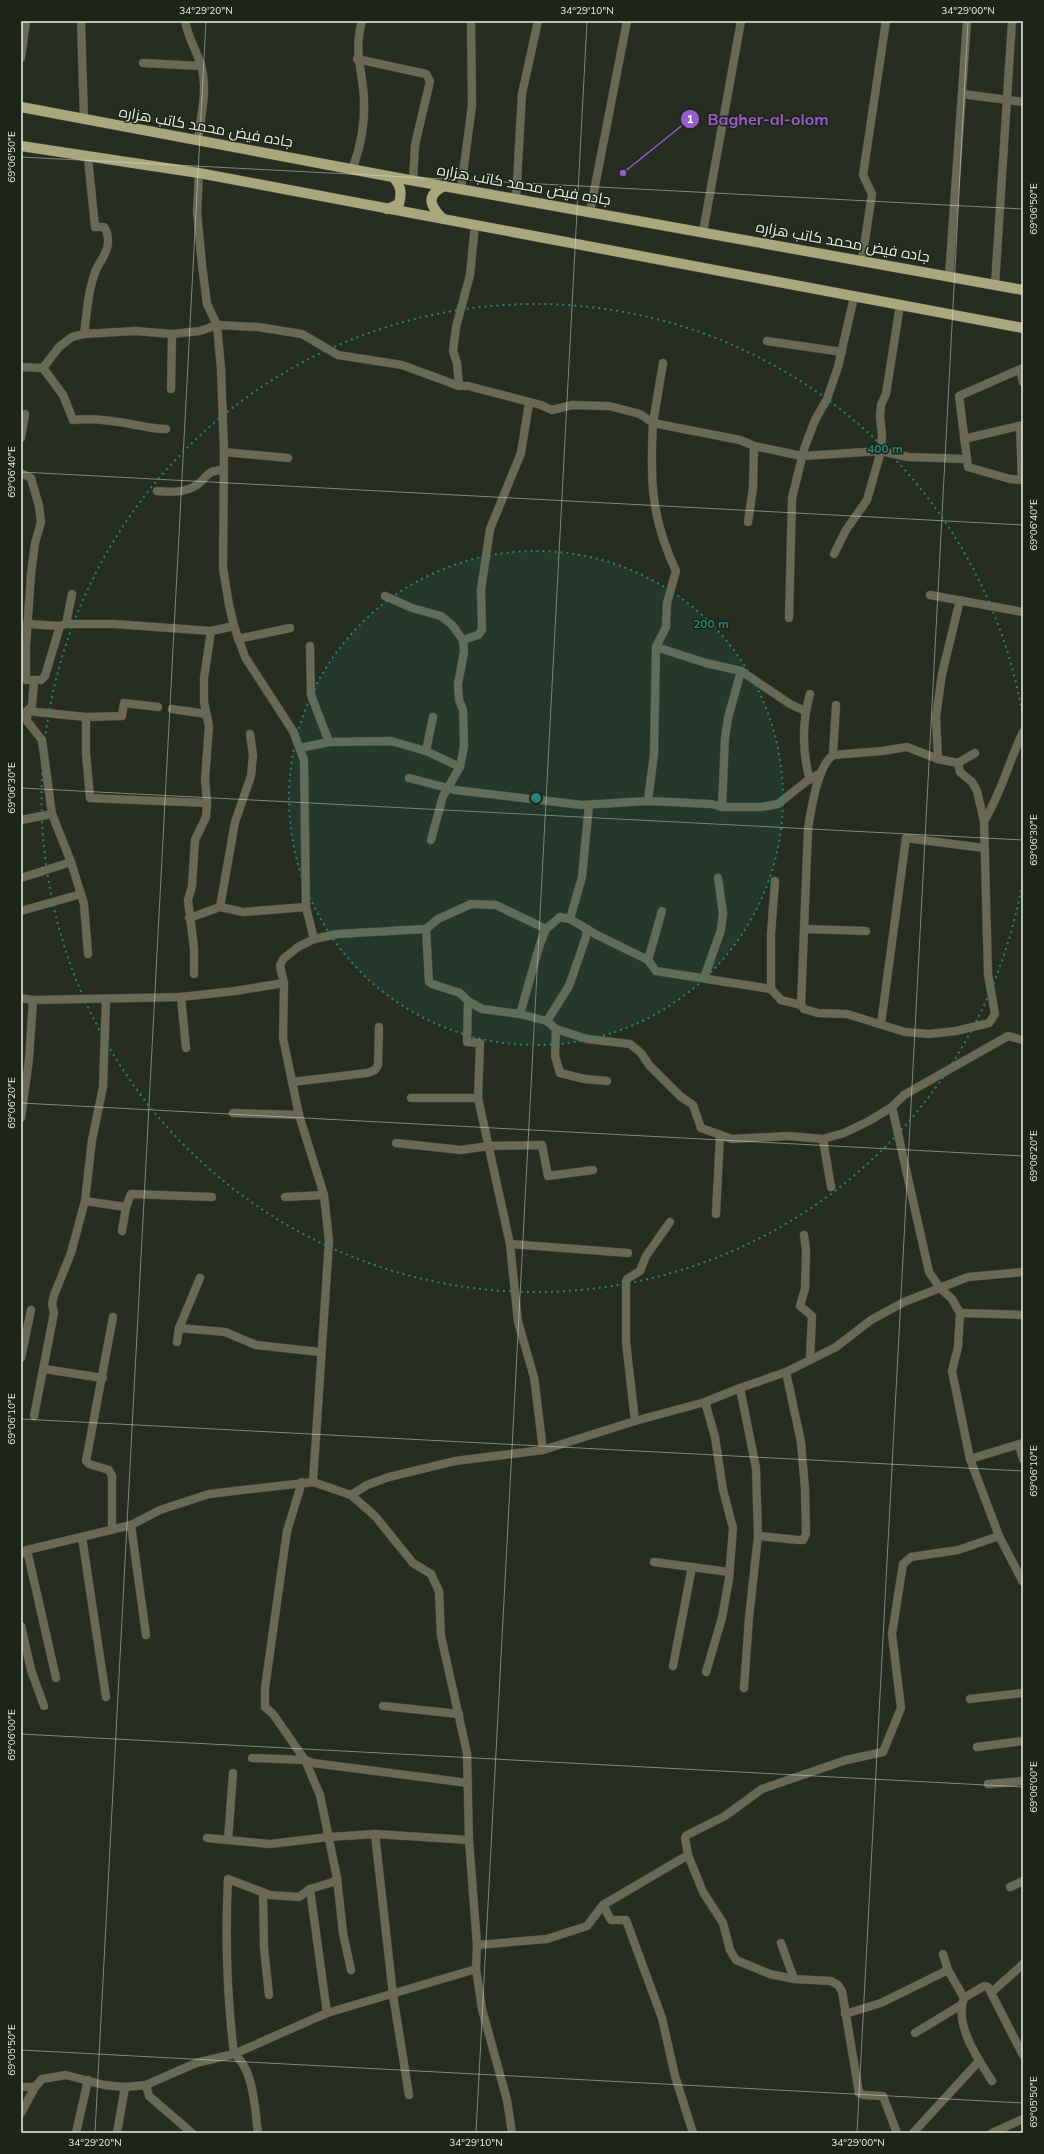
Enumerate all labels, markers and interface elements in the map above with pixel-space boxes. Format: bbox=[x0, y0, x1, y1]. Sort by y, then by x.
text: 34°29'20"N bbox=[179, 4, 233, 17]
text: 34°29'10"N bbox=[560, 4, 614, 17]
text: 34°29'00"N bbox=[941, 4, 995, 17]
street label: جاده فیض محمد کاتب هزاره bbox=[117, 102, 295, 152]
callout: Bagher-al-olom bbox=[680, 105, 837, 133]
text: Bagher-al-olom bbox=[707, 109, 829, 129]
text: 1 bbox=[686, 111, 694, 126]
text: 69°06'50"E bbox=[5, 131, 18, 183]
street label: جاده فیض محمد کاتب هزاره bbox=[435, 160, 613, 210]
text: 69°06'50"E bbox=[1027, 183, 1040, 235]
street label: جاده فیض محمد کاتب هزاره bbox=[754, 217, 932, 267]
text: 400 m bbox=[867, 441, 903, 456]
text: 69°06'40"E bbox=[5, 446, 18, 498]
text: 69°06'40"E bbox=[1027, 499, 1040, 551]
text: 200 m bbox=[693, 616, 729, 631]
text: 69°06'30"E bbox=[5, 762, 18, 814]
centre of rings bbox=[529, 791, 543, 805]
text: 69°06'30"E bbox=[1027, 814, 1040, 866]
text: 69°06'20"E bbox=[5, 1077, 18, 1129]
text: 69°06'20"E bbox=[1027, 1130, 1040, 1182]
text: 69°06'10"E bbox=[5, 1393, 18, 1445]
text: 69°06'10"E bbox=[1027, 1445, 1040, 1497]
text: 69°06'00"E bbox=[5, 1709, 18, 1761]
text: 69°06'00"E bbox=[1027, 1761, 1040, 1813]
text: 69°05'50"E bbox=[5, 2024, 18, 2076]
text: 69°05'50"E bbox=[1027, 2076, 1040, 2128]
text: 34°29'20"N bbox=[68, 2136, 122, 2149]
text: 34°29'10"N bbox=[449, 2136, 503, 2149]
text: 34°29'00"N bbox=[831, 2136, 885, 2149]

